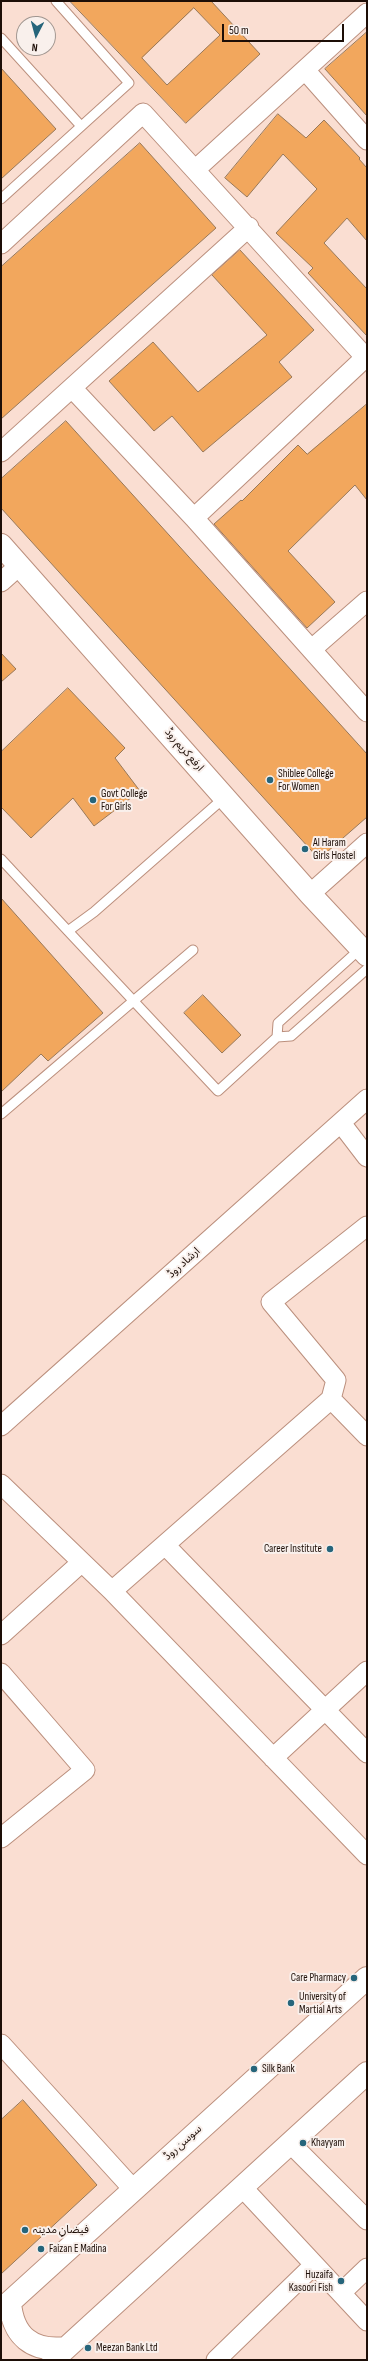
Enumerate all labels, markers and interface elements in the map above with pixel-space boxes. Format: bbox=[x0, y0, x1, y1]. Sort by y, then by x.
north arrow bbox=[16, 16, 56, 56]
scale bar bbox=[224, 16, 346, 42]
text: 50 m bbox=[229, 23, 249, 38]
text: N bbox=[31, 41, 38, 54]
street label: ارفع کریم روڈ bbox=[162, 726, 206, 774]
place label: Shiblee College For Women bbox=[278, 767, 334, 793]
marker: Shiblee College For Women bbox=[265, 775, 275, 785]
place label: Govt College For Girls bbox=[101, 787, 148, 813]
marker: Govt College For Girls bbox=[88, 795, 98, 805]
place label: Al Haram Girls Hostel bbox=[313, 836, 355, 862]
marker: Al Haram Girls Hostel bbox=[300, 844, 310, 854]
street label: ارشاد روڈ bbox=[165, 1245, 203, 1281]
place label: Career Institute bbox=[264, 1542, 322, 1556]
marker: Career Institute bbox=[325, 1544, 335, 1554]
place label: Care Pharmacy bbox=[291, 1971, 346, 1985]
marker: Care Pharmacy bbox=[349, 1973, 359, 1983]
place label: University of Martial Arts bbox=[299, 1990, 346, 2016]
marker: University of Martial Arts bbox=[286, 1998, 296, 2008]
place label: Silk Bank bbox=[262, 2062, 295, 2076]
marker: Silk Bank bbox=[249, 2064, 259, 2074]
street label: سوسن روڈ bbox=[161, 2123, 205, 2163]
place label: Khayyam bbox=[311, 2136, 344, 2150]
marker: Khayyam bbox=[298, 2138, 308, 2148]
place label: فیضانِ مدینہ bbox=[33, 2223, 89, 2237]
marker: فیضانِ مدینہ bbox=[20, 2225, 30, 2235]
place label: Faizan E Madina bbox=[49, 2242, 107, 2256]
marker: Faizan E Madina bbox=[36, 2244, 46, 2254]
place label: Huzaifa Kasoori Fish bbox=[289, 2268, 333, 2294]
marker: Huzaifa Kasoori Fish bbox=[336, 2276, 346, 2286]
place label: Meezan Bank Ltd bbox=[96, 2341, 158, 2355]
marker: Meezan Bank Ltd bbox=[83, 2343, 93, 2353]

